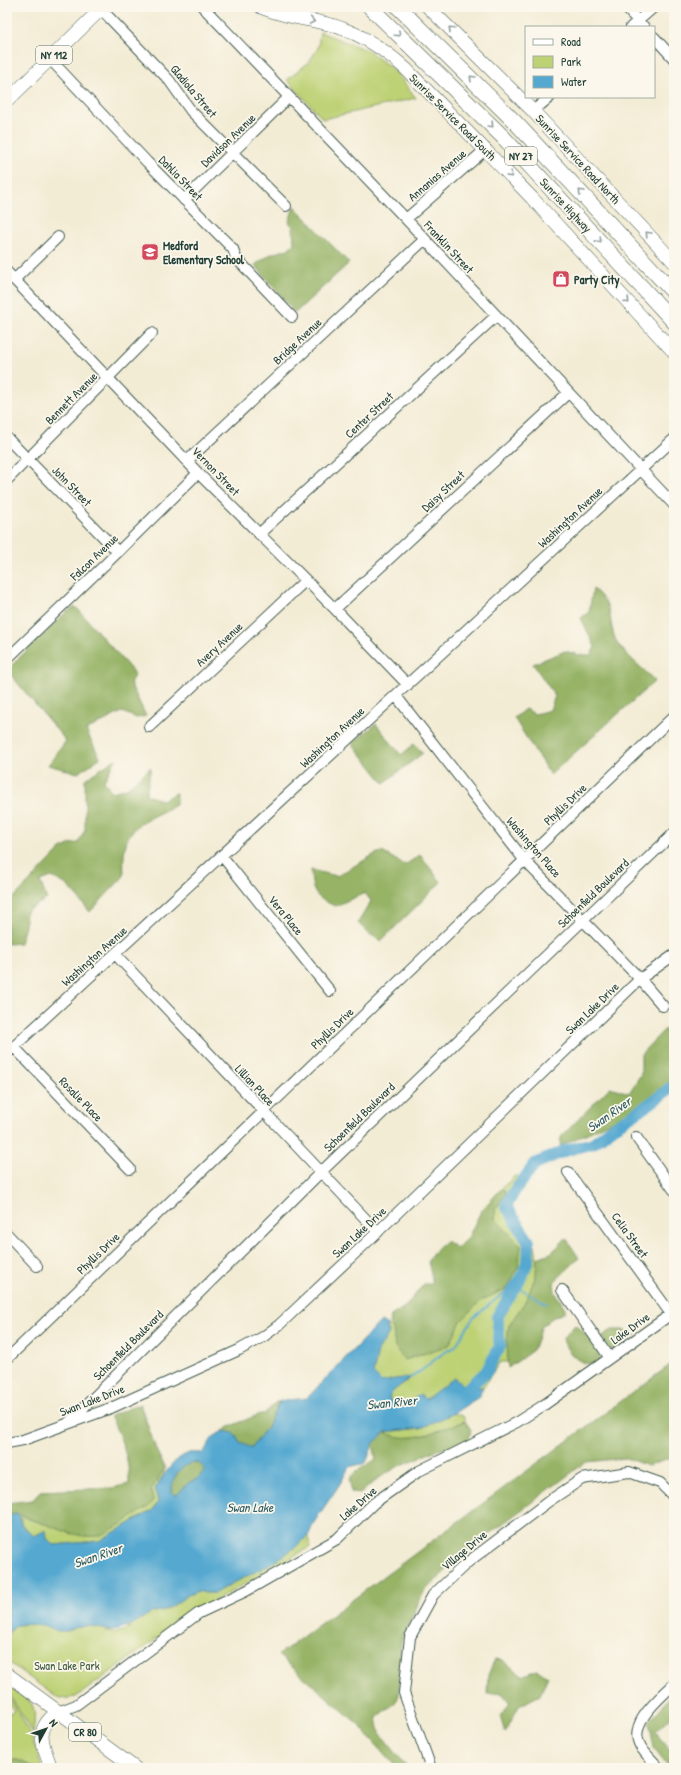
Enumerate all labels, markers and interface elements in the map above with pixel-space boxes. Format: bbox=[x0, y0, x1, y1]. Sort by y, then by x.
one-way arrow bbox=[309, 16, 315, 25]
one-way arrow bbox=[448, 26, 456, 34]
legend bbox=[525, 26, 655, 98]
one-way arrow bbox=[393, 29, 401, 36]
text: Road bbox=[561, 33, 581, 50]
road number: NY 112 bbox=[36, 46, 72, 64]
text: Park bbox=[561, 53, 581, 70]
street label: Gladiola Street bbox=[167, 61, 222, 122]
street label: Sunrise Service Road South bbox=[406, 70, 500, 164]
text: Water bbox=[561, 73, 587, 90]
one-way arrow bbox=[469, 75, 477, 83]
street label: Davidson Avenue bbox=[197, 109, 259, 171]
street label: Sunrise Service Road North bbox=[532, 110, 624, 208]
one-way arrow bbox=[486, 120, 494, 128]
street label: Annanias Avenue bbox=[404, 145, 470, 205]
road number: NY 27 bbox=[505, 147, 537, 165]
street label: Dahlia Street bbox=[155, 152, 207, 205]
one-way arrow bbox=[505, 170, 513, 178]
street label: Sunrise Highway bbox=[536, 174, 596, 236]
one-way arrow bbox=[579, 189, 586, 197]
street label: Franklin Street bbox=[420, 216, 478, 278]
one-way arrow bbox=[645, 231, 652, 238]
one-way arrow bbox=[594, 235, 602, 243]
place label: Medford Elementary School bbox=[163, 237, 245, 269]
school or university icon: Medford Elementary School bbox=[140, 242, 160, 262]
shop icon: Party City bbox=[551, 269, 571, 289]
place label: Party City bbox=[574, 271, 620, 289]
one-way arrow bbox=[622, 296, 630, 304]
street label: Bridge Avenue bbox=[269, 314, 325, 368]
street label: Bennett Avenue bbox=[41, 368, 101, 428]
street label: Center Street bbox=[341, 387, 398, 442]
street label: Vernon Street bbox=[188, 443, 244, 500]
street label: John Street bbox=[48, 462, 96, 511]
street label: Daisy Street bbox=[418, 466, 469, 515]
street label: Washington Avenue bbox=[534, 482, 606, 551]
street label: Falcon Avenue bbox=[66, 530, 122, 585]
street label: Avery Avenue bbox=[192, 618, 246, 670]
street label: Washington Avenue bbox=[296, 702, 368, 771]
street label: Phyllis Drive bbox=[540, 779, 590, 829]
street label: Washington Place bbox=[503, 813, 565, 881]
street label: Schoenfield Boulevard bbox=[554, 854, 633, 931]
street label: Vera Place bbox=[265, 891, 307, 939]
street label: Washington Avenue bbox=[58, 922, 131, 990]
street label: Swan Lake Drive bbox=[562, 978, 623, 1038]
street label: Phyllis Drive bbox=[307, 1003, 357, 1053]
street label: Lillian Place bbox=[231, 1061, 279, 1110]
street label: Rosalie Place bbox=[55, 1073, 107, 1125]
street label: Schoenfield Boulevard bbox=[320, 1078, 399, 1155]
water label: Swan River bbox=[583, 1091, 636, 1136]
street label: Swan Lake Drive bbox=[328, 1202, 390, 1261]
street label: Celia Street bbox=[608, 1209, 653, 1262]
street label: Phyllis Drive bbox=[73, 1228, 123, 1278]
street label: Schoenfield Boulevard bbox=[89, 1306, 167, 1384]
street label: Lake Drive bbox=[607, 1308, 653, 1348]
street label: Swan Lake Drive bbox=[57, 1380, 127, 1420]
water label: Swan River bbox=[366, 1390, 420, 1414]
street label: Lake Drive bbox=[336, 1482, 380, 1524]
water label: Swan Lake bbox=[227, 1498, 274, 1516]
street label: Village Drive bbox=[438, 1526, 491, 1574]
water label: Swan River bbox=[71, 1538, 127, 1572]
park label: Swan Lake Park bbox=[34, 1657, 100, 1674]
north arrow bbox=[26, 1709, 66, 1749]
text: N bbox=[46, 1716, 61, 1729]
road number: CR 80 bbox=[69, 1723, 101, 1741]

